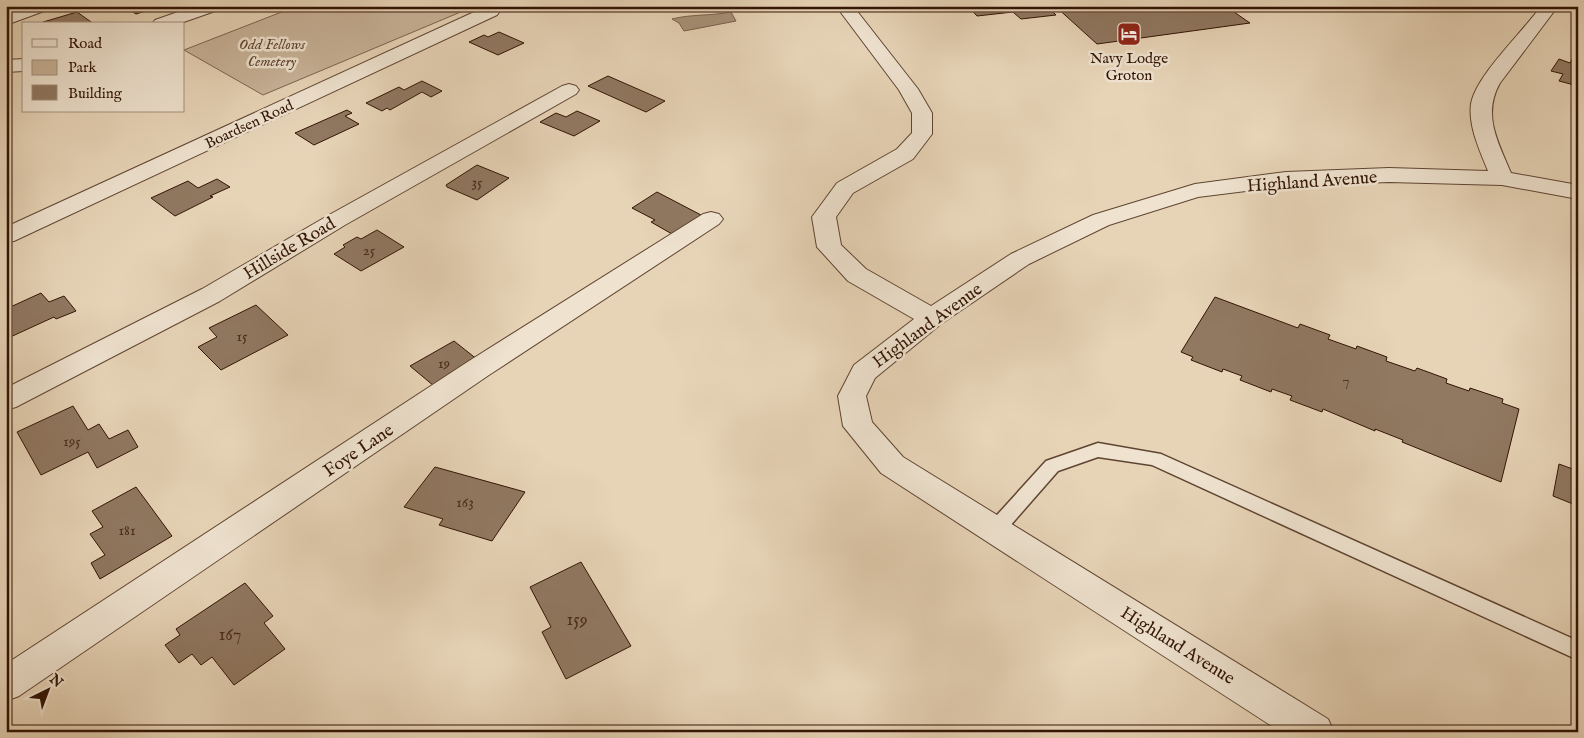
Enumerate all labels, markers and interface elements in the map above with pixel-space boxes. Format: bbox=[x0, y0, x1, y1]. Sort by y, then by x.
hotel icon: Navy Lodge Groton bbox=[1116, 21, 1142, 47]
legend bbox=[22, 22, 185, 112]
text: Road bbox=[68, 34, 103, 53]
park label: Odd Fellows Cemetery bbox=[239, 35, 306, 71]
place label: Navy Lodge Groton bbox=[1090, 49, 1168, 85]
text: Park bbox=[68, 58, 98, 77]
text: Building bbox=[68, 84, 123, 103]
street label: Boardsen Road bbox=[202, 95, 297, 153]
street label: Highland Avenue bbox=[1246, 166, 1378, 199]
house number: 35 bbox=[471, 173, 483, 192]
street label: Hillside Road bbox=[239, 213, 340, 286]
house number: 25 bbox=[363, 241, 376, 260]
street label: Highland Avenue bbox=[868, 279, 987, 374]
house number: 15 bbox=[236, 327, 248, 346]
house number: 19 bbox=[438, 354, 450, 373]
house number: 7 bbox=[1342, 371, 1350, 390]
street label: Foye Lane bbox=[319, 419, 398, 483]
house number: 195 bbox=[63, 432, 81, 451]
house number: 163 bbox=[456, 493, 474, 512]
house number: 181 bbox=[118, 521, 136, 540]
street label: Highland Avenue bbox=[1116, 602, 1239, 691]
house number: 159 bbox=[566, 609, 588, 632]
house number: 167 bbox=[219, 624, 241, 647]
north arrow bbox=[22, 666, 72, 716]
text: N bbox=[45, 670, 67, 692]

